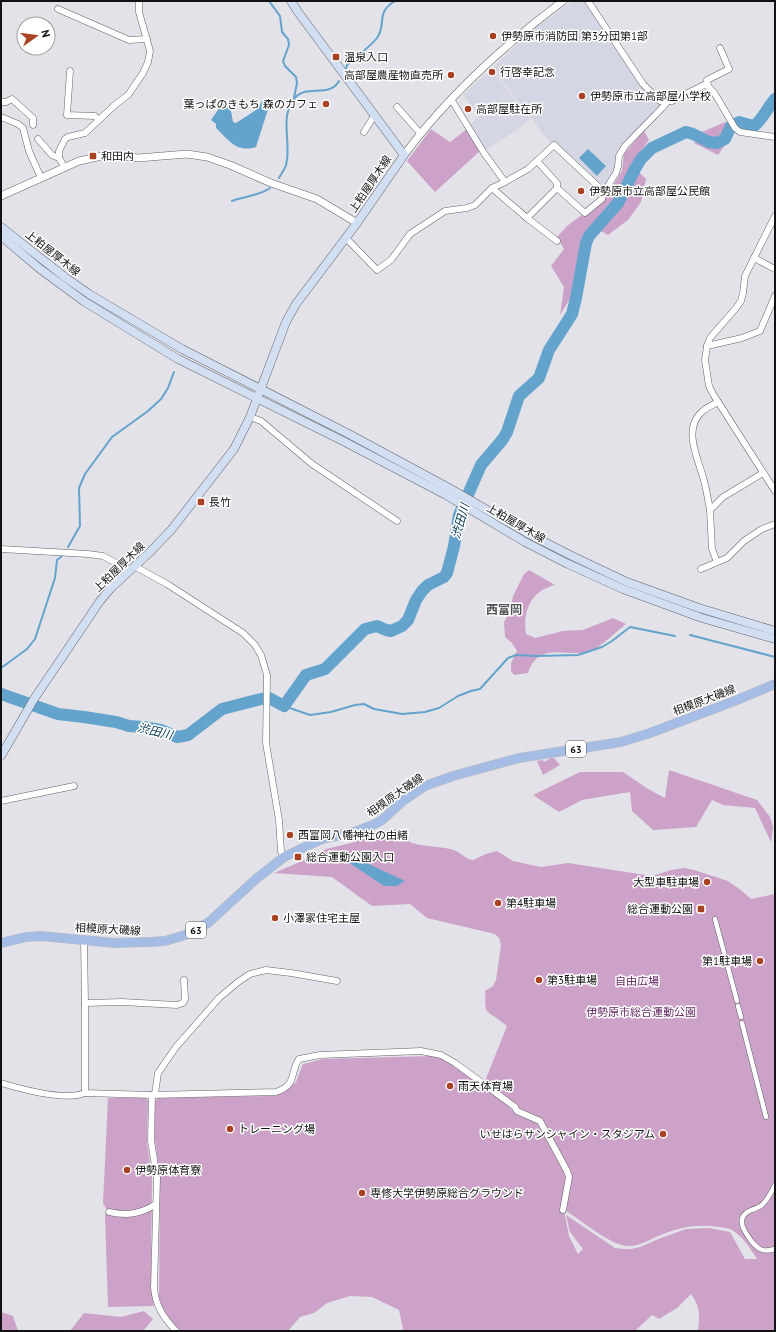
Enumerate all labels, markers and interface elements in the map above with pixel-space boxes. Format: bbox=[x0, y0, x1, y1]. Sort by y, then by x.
north arrow bbox=[16, 16, 56, 56]
text: N bbox=[38, 28, 53, 39]
place label: 伊勢原市消防団 第3分団第1部 bbox=[501, 29, 648, 43]
marker: 伊勢原市消防団 第3分団第1部 bbox=[488, 31, 498, 41]
place label: 温泉入口 bbox=[344, 50, 388, 64]
marker: 温泉入口 bbox=[331, 52, 341, 62]
place label: 行啓幸記念 bbox=[500, 65, 555, 79]
marker: 行啓幸記念 bbox=[487, 67, 497, 77]
place label: 高部屋農産物直売所 bbox=[344, 68, 444, 82]
marker: 高部屋農産物直売所 bbox=[446, 70, 456, 80]
place label: 伊勢原市立高部屋小学校 bbox=[590, 89, 711, 103]
marker: 伊勢原市立高部屋小学校 bbox=[577, 91, 587, 101]
place label: 葉っぱのきもち 森のカフェ bbox=[183, 97, 318, 111]
marker: 葉っぱのきもち 森のカフェ bbox=[321, 99, 331, 109]
place label: 高部屋駐在所 bbox=[476, 102, 543, 116]
marker: 高部屋駐在所 bbox=[463, 104, 473, 114]
place label: 和田内 bbox=[101, 149, 134, 163]
marker: 和田内 bbox=[88, 151, 98, 161]
street label: 上粕屋厚木線 bbox=[346, 153, 394, 215]
place label: 伊勢原市立高部屋公民館 bbox=[589, 184, 710, 198]
marker: 伊勢原市立高部屋公民館 bbox=[576, 186, 586, 196]
street label: 上粕屋厚木線 bbox=[23, 227, 83, 279]
place label: 長竹 bbox=[209, 495, 231, 509]
marker: 長竹 bbox=[196, 497, 206, 507]
water label: 渋田川 bbox=[448, 500, 473, 540]
street label: 上粕屋厚木線 bbox=[484, 500, 548, 546]
street label: 上粕屋厚木線 bbox=[90, 539, 148, 595]
district label: 西富岡 bbox=[486, 602, 522, 617]
street label: 相模原大磯線 bbox=[671, 682, 737, 718]
water label: 渋田川 bbox=[136, 720, 176, 743]
road number: 63 bbox=[566, 741, 586, 757]
street label: 相模原大磯線 bbox=[364, 770, 426, 820]
place label: 西富岡八幡神社の由緒 bbox=[298, 828, 408, 842]
marker: 西富岡八幡神社の由緒 bbox=[285, 830, 295, 840]
place label: 総合運動公園入口 bbox=[306, 850, 394, 864]
marker: 総合運動公園入口 bbox=[293, 852, 303, 862]
place label: 大型車駐車場 bbox=[633, 875, 699, 889]
marker: 大型車駐車場 bbox=[702, 877, 712, 887]
place label: 第4駐車場 bbox=[506, 896, 556, 910]
marker: 第4駐車場 bbox=[493, 898, 503, 908]
place label: 総合運動公園 bbox=[627, 902, 693, 916]
marker: 総合運動公園 bbox=[696, 904, 706, 914]
place label: 小澤家住宅主屋 bbox=[283, 911, 360, 925]
marker: 小澤家住宅主屋 bbox=[270, 913, 280, 923]
street label: 相模原大磯線 bbox=[75, 920, 141, 938]
road number: 63 bbox=[186, 922, 206, 938]
place label: 第1駐車場 bbox=[702, 954, 752, 968]
marker: 第1駐車場 bbox=[755, 956, 765, 966]
place label: 第3駐車場 bbox=[547, 973, 597, 987]
park label: 自由広場 bbox=[615, 974, 659, 988]
marker: 第3駐車場 bbox=[534, 975, 544, 985]
park label: 伊勢原市総合運動公園 bbox=[586, 1005, 696, 1019]
place label: 雨天体育場 bbox=[458, 1079, 513, 1093]
marker: 雨天体育場 bbox=[445, 1081, 455, 1091]
place label: トレーニング場 bbox=[238, 1122, 315, 1136]
marker: トレーニング場 bbox=[225, 1124, 235, 1134]
place label: いせはらサンシャイン・スタジアム bbox=[480, 1127, 655, 1141]
marker: いせはらサンシャイン・スタジアム bbox=[658, 1129, 668, 1139]
place label: 伊勢原体育寮 bbox=[135, 1163, 201, 1177]
marker: 伊勢原体育寮 bbox=[122, 1165, 132, 1175]
place label: 専修大学伊勢原総合グラウンド bbox=[370, 1186, 524, 1200]
marker: 専修大学伊勢原総合グラウンド bbox=[357, 1188, 367, 1198]

